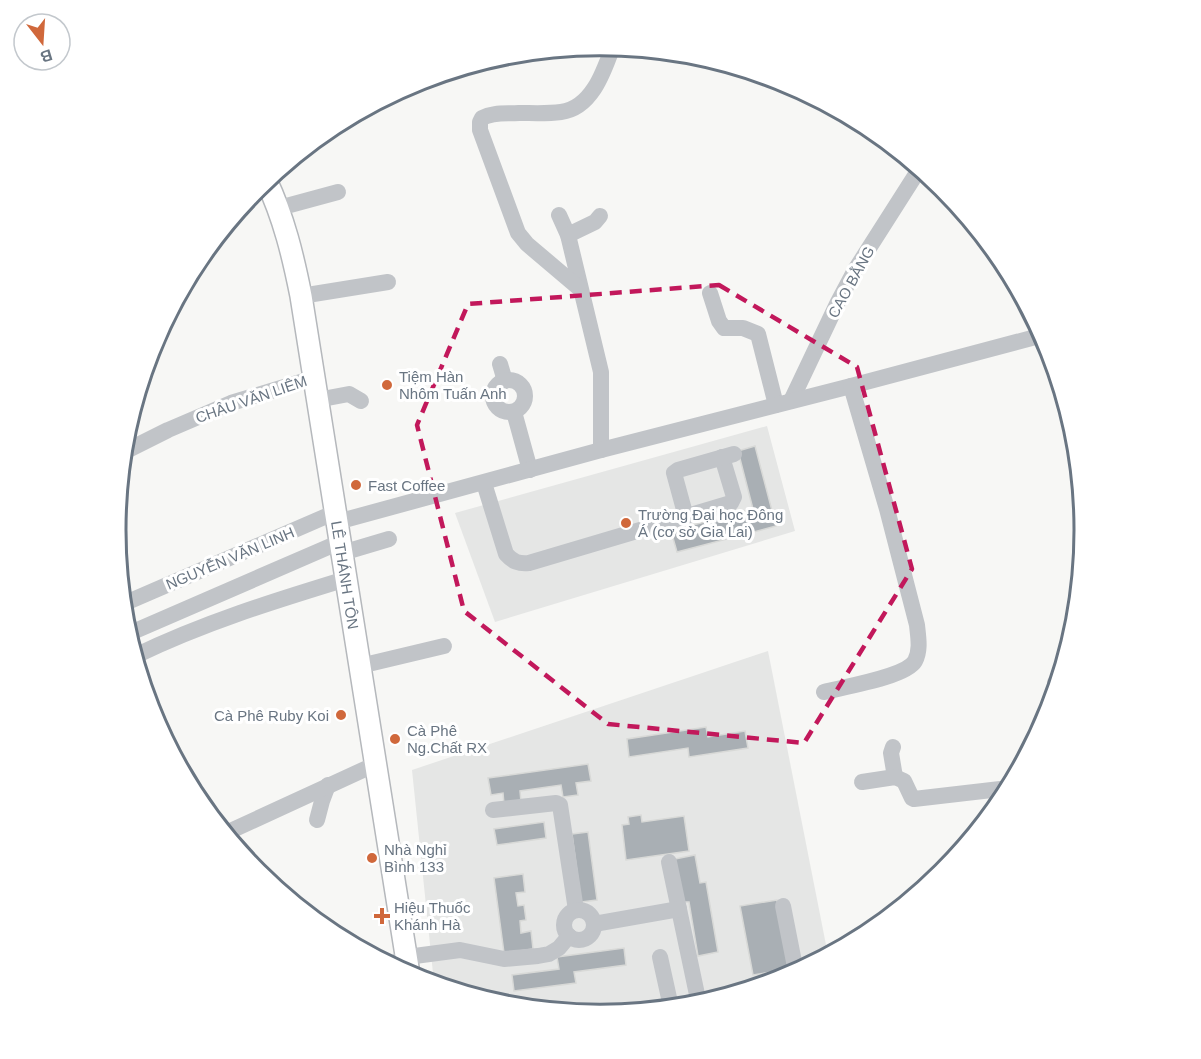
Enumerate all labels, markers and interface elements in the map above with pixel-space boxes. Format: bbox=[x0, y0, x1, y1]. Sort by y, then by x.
north arrow bbox=[12, 12, 72, 72]
text: B bbox=[38, 46, 54, 66]
street label: CAO BẰNG bbox=[824, 243, 878, 321]
place label: Tiệm Hàn Nhôm Tuấn Anh bbox=[399, 368, 507, 402]
street label: CHÂU VĂN LIÊM bbox=[193, 372, 309, 426]
marker: Tiệm Hàn Nhôm Tuấn Anh bbox=[380, 378, 394, 392]
place label: Fast Coffee bbox=[368, 477, 445, 494]
marker: Fast Coffee bbox=[349, 478, 363, 492]
place label: Trường Đại học Đông Á (cơ sở Gia Lai) bbox=[638, 506, 783, 540]
marker: Trường Đại học Đông Á (cơ sở Gia Lai) bbox=[619, 516, 633, 530]
street label: LÊ THÁNH TÔN bbox=[328, 520, 362, 630]
street label: NGUYỄN VĂN LINH bbox=[163, 523, 297, 593]
place label: Cà Phê Ruby Koi bbox=[214, 707, 329, 724]
marker: Cà Phê Ruby Koi bbox=[334, 708, 348, 722]
place label: Cà Phê Ng.Chất RX bbox=[407, 722, 487, 756]
marker: Cà Phê Ng.Chất RX bbox=[388, 732, 402, 746]
place label: Nhà Nghỉ Bình 133 bbox=[384, 841, 447, 875]
marker: Nhà Nghỉ Bình 133 bbox=[365, 851, 379, 865]
place label: Hiệu Thuốc Khánh Hà bbox=[394, 899, 471, 933]
marker: Hiệu Thuốc Khánh Hà bbox=[375, 909, 389, 923]

